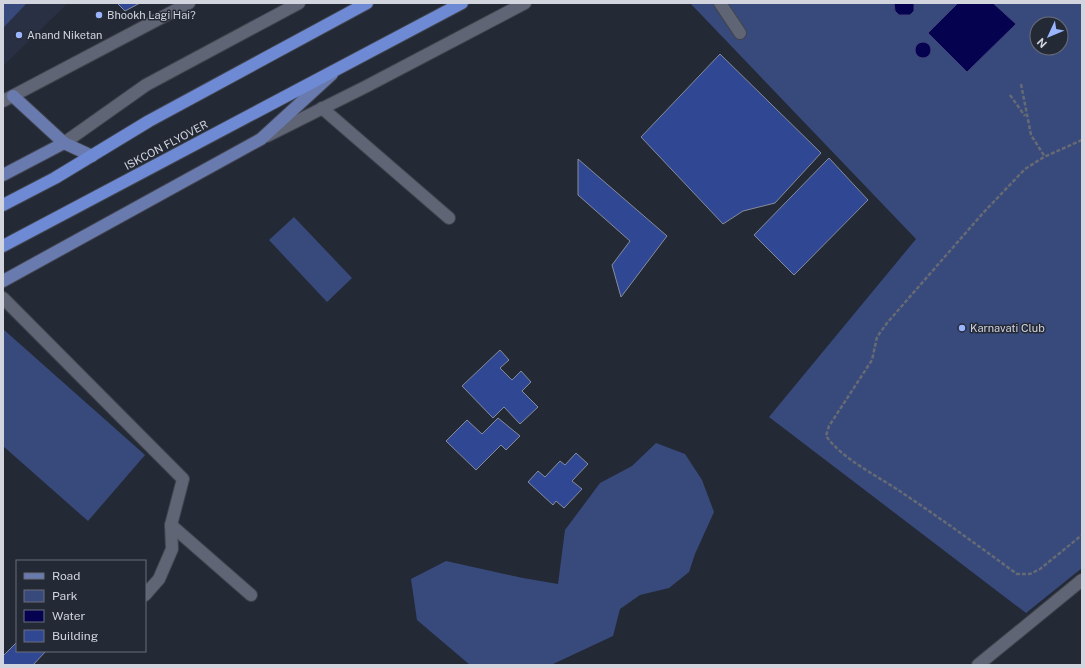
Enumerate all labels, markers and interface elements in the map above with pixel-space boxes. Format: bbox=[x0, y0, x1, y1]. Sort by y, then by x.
place label: Bhookh Lagi Hai? bbox=[107, 9, 196, 21]
marker: Bhookh Lagi Hai? bbox=[94, 10, 104, 20]
north arrow bbox=[1029, 16, 1069, 56]
place label: Anand Niketan bbox=[27, 29, 102, 41]
marker: Anand Niketan bbox=[14, 30, 24, 40]
text: N bbox=[1035, 36, 1049, 50]
street label: ISKCON FLYOVER bbox=[122, 118, 210, 172]
place label: Karnavati Club bbox=[970, 322, 1045, 334]
marker: Karnavati Club bbox=[957, 323, 967, 333]
legend bbox=[16, 560, 146, 652]
text: Road bbox=[52, 569, 80, 583]
text: Park bbox=[52, 589, 78, 603]
text: Water bbox=[52, 609, 86, 623]
text: Building bbox=[52, 629, 98, 643]

